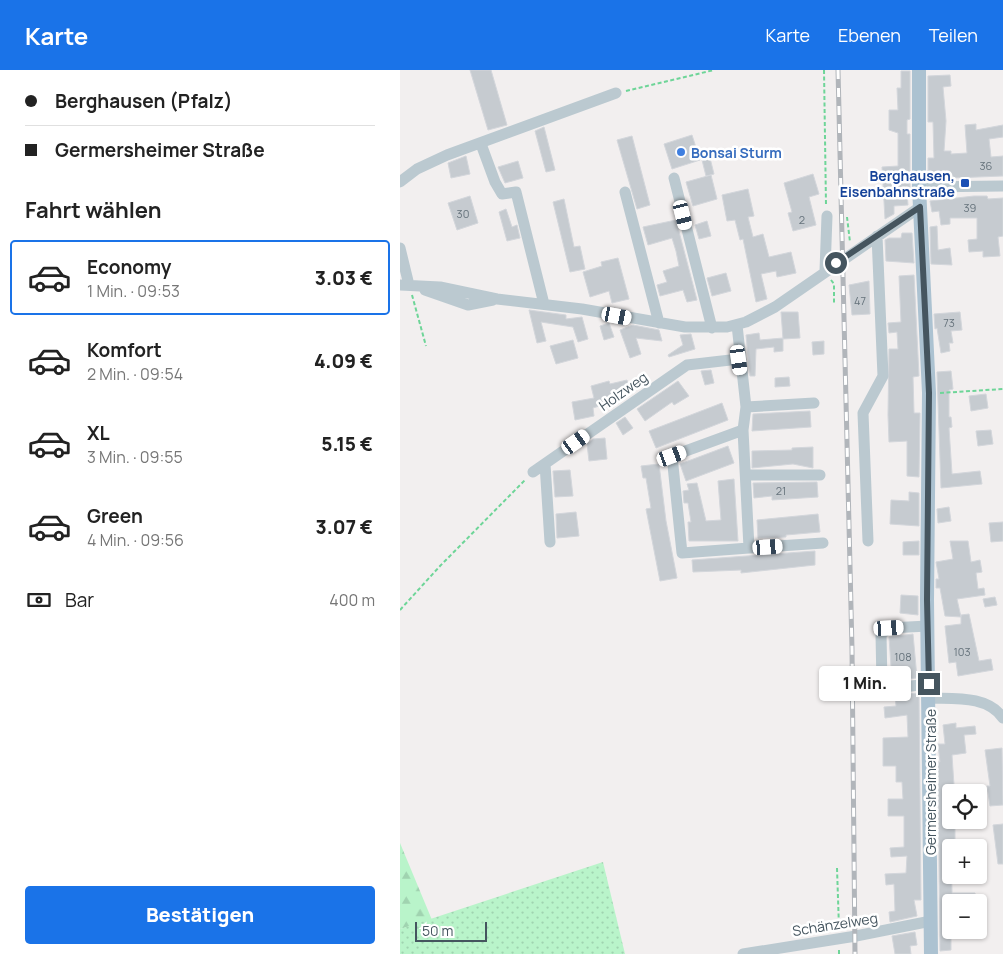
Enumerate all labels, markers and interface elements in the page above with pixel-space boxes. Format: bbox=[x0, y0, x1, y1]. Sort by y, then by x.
text: Karte bbox=[25, 19, 88, 52]
text: Karte bbox=[766, 23, 810, 47]
text: Ebenen bbox=[838, 23, 901, 47]
text: Teilen bbox=[929, 23, 978, 47]
text: Berghausen (Pfalz) bbox=[55, 88, 233, 114]
text: Germersheimer Straße bbox=[55, 137, 265, 163]
place label: Bonsai Sturm bbox=[691, 143, 782, 162]
marker: Bonsai Sturm bbox=[675, 146, 687, 158]
house number: 36 bbox=[980, 158, 993, 173]
place label: Berghausen, Eisenbahnstraße bbox=[840, 166, 955, 201]
marker: Berghausen, Eisenbahnstraße bbox=[959, 177, 971, 189]
text: Fahrt wählen bbox=[25, 195, 162, 225]
car bbox=[672, 199, 693, 231]
house number: 39 bbox=[964, 200, 977, 215]
house number: 30 bbox=[457, 206, 469, 221]
house number: 2 bbox=[799, 212, 805, 227]
route start bbox=[825, 252, 847, 274]
text: Economy bbox=[87, 254, 171, 280]
icon: car bbox=[27, 255, 72, 300]
text: 3.03 € bbox=[315, 265, 373, 291]
text: 1 Min. · 09:53 bbox=[87, 280, 180, 302]
house number: 47 bbox=[854, 293, 866, 308]
car bbox=[600, 306, 633, 326]
house number: 73 bbox=[943, 315, 955, 330]
text: Komfort bbox=[87, 337, 162, 363]
icon: car bbox=[27, 338, 72, 383]
car bbox=[729, 344, 748, 376]
text: 4.09 € bbox=[314, 348, 373, 374]
text: 2 Min. · 09:54 bbox=[87, 363, 183, 385]
street label: Holzweg bbox=[595, 367, 651, 415]
text: XL bbox=[87, 420, 110, 446]
icon: car bbox=[27, 421, 72, 466]
car bbox=[559, 427, 592, 457]
text: 5.15 € bbox=[321, 431, 373, 457]
car bbox=[655, 444, 688, 468]
text: 3 Min. · 09:55 bbox=[87, 446, 183, 468]
house number: 21 bbox=[776, 483, 786, 498]
text: Green bbox=[87, 503, 143, 529]
icon: car bbox=[27, 504, 72, 549]
text: 3.07 € bbox=[316, 514, 373, 540]
text: 4 Min. · 09:56 bbox=[87, 529, 184, 551]
car bbox=[752, 538, 783, 556]
icon: cash bbox=[25, 586, 53, 614]
text: Bar bbox=[65, 587, 94, 613]
text: 400 m bbox=[329, 589, 375, 611]
car bbox=[873, 620, 904, 636]
house number: 103 bbox=[953, 644, 971, 659]
house number: 108 bbox=[894, 649, 912, 664]
callout: 1 Min. bbox=[819, 666, 912, 702]
text: 1 Min. bbox=[843, 672, 887, 694]
route end bbox=[918, 673, 940, 695]
street label: Germersheimer Straße bbox=[921, 709, 940, 855]
map controls bbox=[942, 784, 987, 939]
button: locate bbox=[942, 784, 987, 829]
button: + bbox=[942, 839, 987, 884]
button: Bestätigen bbox=[25, 886, 375, 944]
button: − bbox=[942, 894, 987, 939]
street label: Schänzelweg bbox=[791, 908, 879, 940]
scale bar bbox=[415, 919, 488, 942]
text: 50 m bbox=[422, 921, 453, 940]

